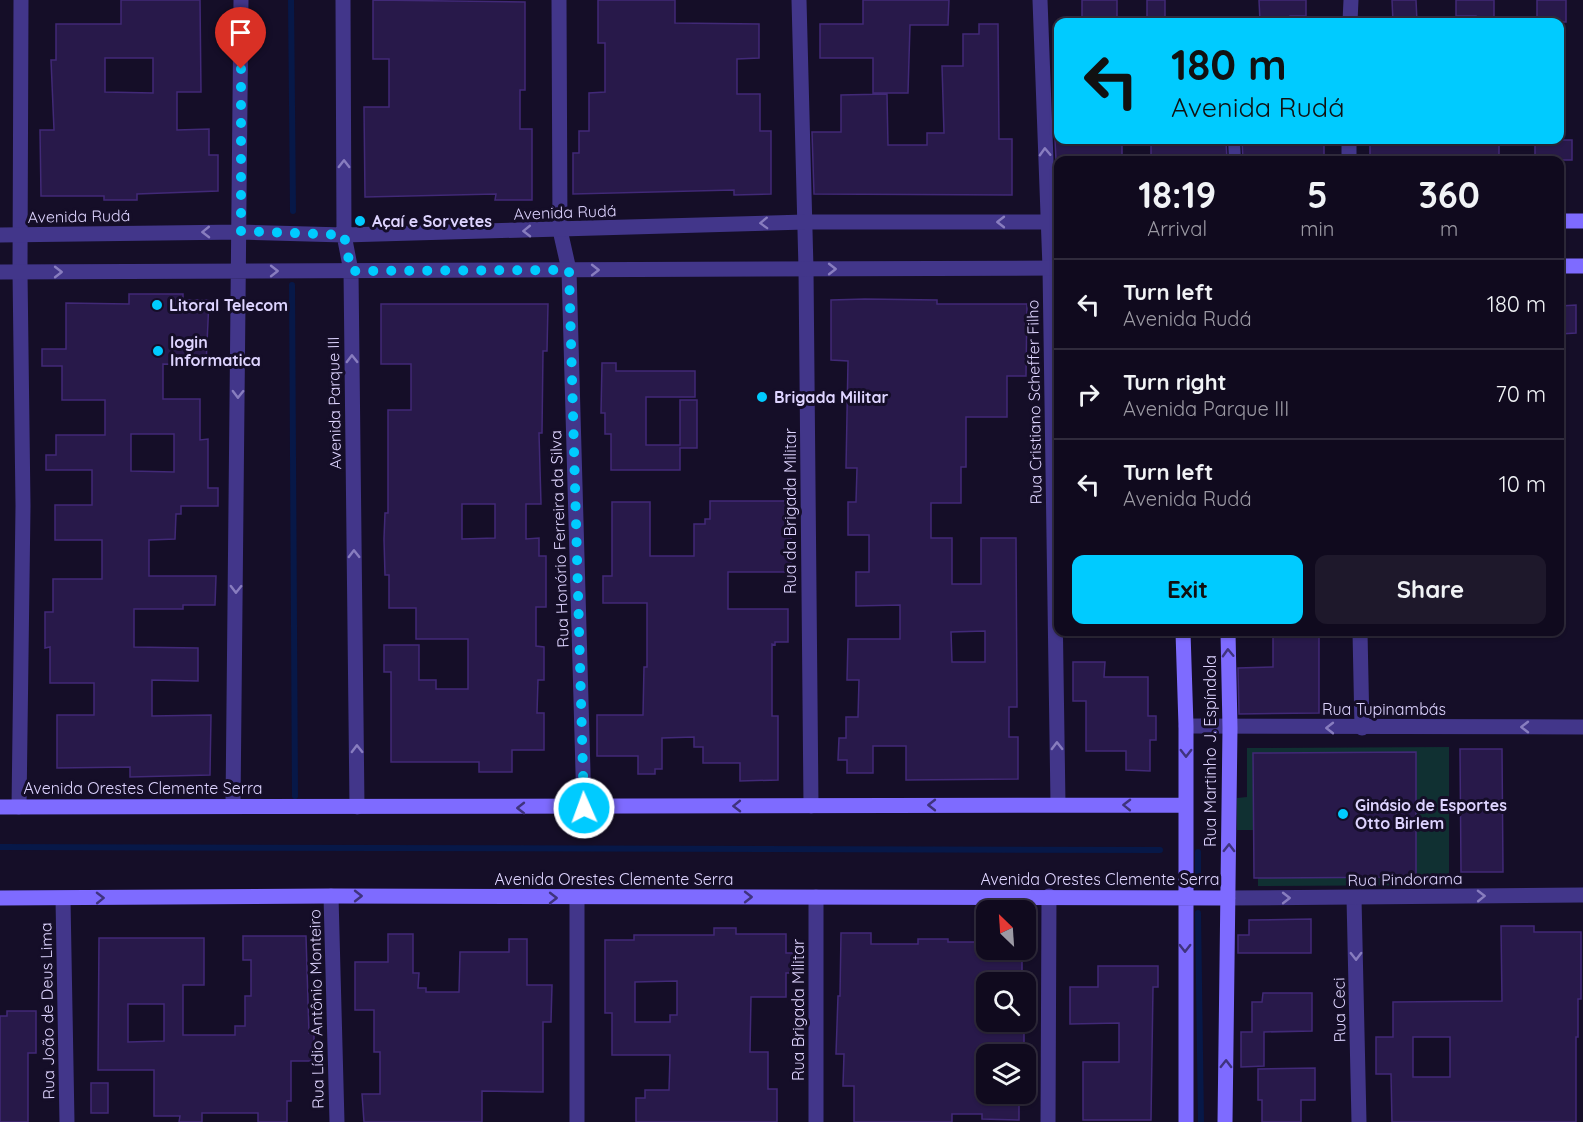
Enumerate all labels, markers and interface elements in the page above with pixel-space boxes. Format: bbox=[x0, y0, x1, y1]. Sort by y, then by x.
pin bbox=[215, 7, 266, 69]
icon: arrive bbox=[224, 16, 257, 49]
text: 180 m bbox=[1171, 38, 1287, 91]
icon: left bbox=[1072, 42, 1150, 120]
text: Avenida Rudá bbox=[1171, 90, 1345, 124]
one-way arrow bbox=[1038, 147, 1051, 156]
one-way arrow bbox=[338, 160, 350, 169]
text: 18:19 bbox=[1138, 172, 1216, 217]
text: 5 bbox=[1307, 172, 1328, 217]
text: 360 bbox=[1418, 172, 1480, 217]
street label: Avenida Rudá bbox=[513, 200, 617, 224]
street label: Avenida Rudá bbox=[27, 205, 131, 227]
place label: Açaí e Sorvetes bbox=[372, 211, 492, 231]
marker: Açaí e Sorvetes bbox=[353, 214, 367, 228]
one-way arrow bbox=[996, 216, 1005, 228]
text: Arrival bbox=[1147, 216, 1207, 241]
text: min bbox=[1300, 216, 1334, 241]
text: m bbox=[1440, 216, 1458, 241]
one-way arrow bbox=[759, 217, 768, 230]
one-way arrow bbox=[522, 225, 531, 237]
one-way arrow bbox=[201, 226, 210, 238]
one-way arrow bbox=[828, 263, 837, 275]
one-way arrow bbox=[591, 264, 600, 276]
one-way arrow bbox=[270, 265, 279, 277]
one-way arrow bbox=[54, 266, 63, 278]
text: Turn left bbox=[1123, 278, 1213, 306]
icon: left bbox=[1072, 288, 1105, 321]
text: 180 m bbox=[1487, 290, 1546, 318]
place label: Litoral Telecom bbox=[169, 295, 288, 315]
marker: Litoral Telecom bbox=[150, 298, 164, 312]
street label: Rua Cristiano Scheffer Filho bbox=[1022, 300, 1046, 504]
text: Avenida Rudá bbox=[1123, 306, 1252, 331]
place label: login Informatica bbox=[170, 332, 261, 370]
street label: Avenida Parque III bbox=[323, 336, 345, 470]
marker: login Informatica bbox=[151, 344, 165, 358]
one-way arrow bbox=[346, 354, 358, 363]
text: Turn right bbox=[1123, 368, 1227, 396]
icon: right bbox=[1072, 378, 1105, 411]
text: 70 m bbox=[1496, 380, 1546, 408]
place label: Brigada Militar bbox=[774, 387, 889, 407]
one-way arrow bbox=[232, 390, 244, 399]
marker: Brigada Militar bbox=[755, 390, 769, 404]
text: Avenida Parque III bbox=[1123, 396, 1289, 421]
street label: Rua da Brigada Militar bbox=[780, 428, 800, 594]
street label: Rua Honório Ferreira da Silva bbox=[545, 430, 573, 648]
text: Turn left bbox=[1123, 458, 1213, 486]
icon: left bbox=[1072, 468, 1105, 501]
text: 10 m bbox=[1499, 470, 1546, 498]
text: Avenida Rudá bbox=[1123, 486, 1252, 511]
one-way arrow bbox=[348, 549, 360, 558]
button: Exit bbox=[1072, 555, 1303, 624]
button: Share bbox=[1315, 555, 1546, 624]
one-way arrow bbox=[229, 585, 242, 594]
one-way arrow bbox=[1222, 648, 1234, 657]
street label: Rua Martinho J. Espíndola bbox=[1200, 655, 1220, 847]
street label: Rua Tupinambás bbox=[1322, 699, 1446, 719]
one-way arrow bbox=[1520, 721, 1529, 733]
one-way arrow bbox=[1325, 722, 1334, 734]
one-way arrow bbox=[1051, 741, 1063, 750]
one-way arrow bbox=[351, 744, 363, 753]
one-way arrow bbox=[1180, 748, 1192, 757]
position arrow bbox=[552, 776, 616, 840]
street label: Avenida Orestes Clemente Serra bbox=[23, 778, 263, 798]
place label: Ginásio de Esportes Otto Birlem bbox=[1355, 795, 1507, 833]
one-way arrow bbox=[927, 799, 936, 811]
one-way arrow bbox=[1122, 799, 1131, 811]
one-way arrow bbox=[732, 800, 741, 813]
one-way arrow bbox=[516, 802, 525, 814]
marker: Ginásio de Esportes Otto Birlem bbox=[1336, 807, 1350, 821]
one-way arrow bbox=[1222, 843, 1235, 852]
street label: Rua Pindorama bbox=[1347, 868, 1463, 890]
street label: Avenida Orestes Clemente Serra bbox=[494, 869, 734, 889]
street label: Avenida Orestes Clemente Serra bbox=[980, 869, 1220, 889]
one-way arrow bbox=[354, 890, 363, 902]
one-way arrow bbox=[1477, 890, 1486, 903]
one-way arrow bbox=[549, 891, 558, 904]
one-way arrow bbox=[744, 891, 753, 903]
one-way arrow bbox=[96, 892, 105, 904]
one-way arrow bbox=[1282, 892, 1291, 904]
north arrow bbox=[976, 900, 1036, 960]
map controls bbox=[976, 900, 1036, 1104]
street label: Rua Lídio Antônio Monteiro bbox=[304, 909, 328, 1109]
street label: Rua João de Deus Lima bbox=[35, 922, 59, 1100]
street label: Rua Brigada Militar bbox=[788, 939, 808, 1081]
one-way arrow bbox=[1179, 943, 1191, 952]
one-way arrow bbox=[1349, 952, 1362, 961]
button: search bbox=[976, 972, 1036, 1032]
street label: Rua Ceci bbox=[1328, 977, 1350, 1043]
button: layers bbox=[976, 1044, 1036, 1104]
one-way arrow bbox=[1219, 1059, 1232, 1068]

